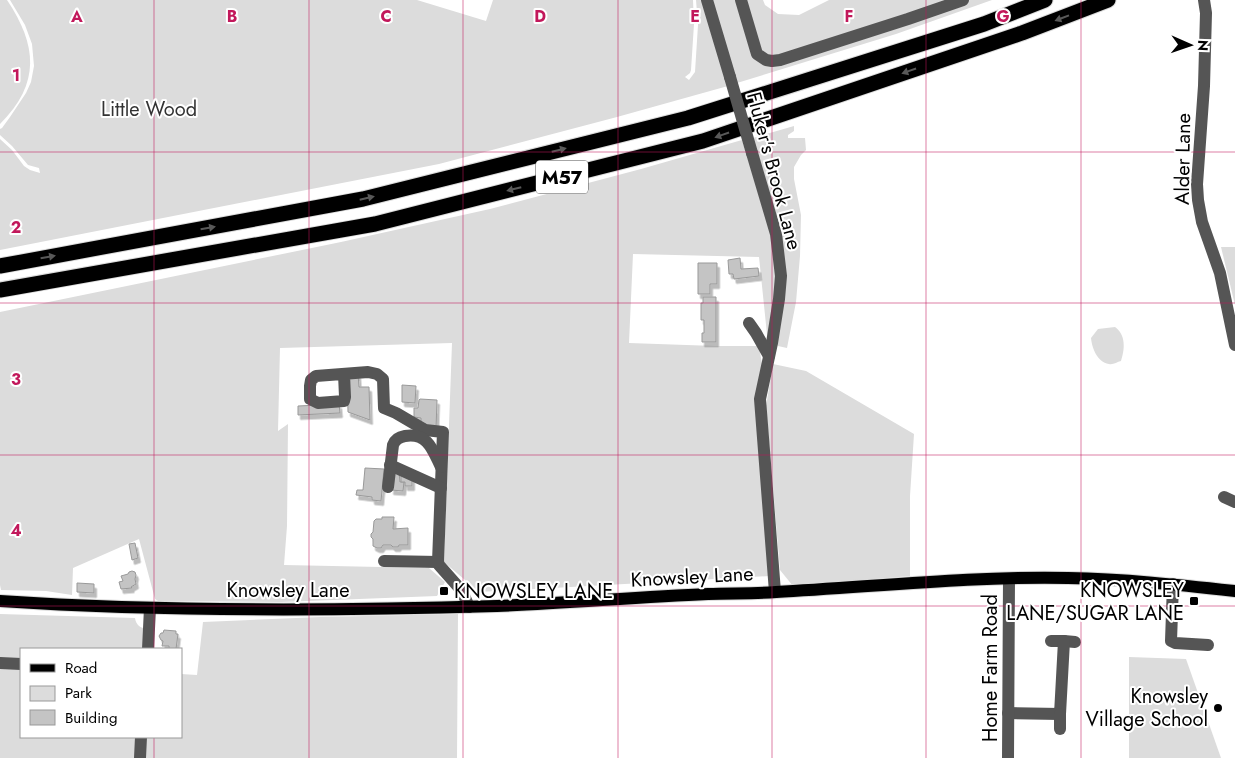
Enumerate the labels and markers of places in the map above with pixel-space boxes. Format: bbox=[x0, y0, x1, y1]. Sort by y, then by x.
place label: KNOWSLEY LANE/SUGAR LANE bbox=[1006, 576, 1185, 628]
place label: KNOWSLEY LANE bbox=[454, 577, 613, 606]
marker: KNOWSLEY LANE bbox=[438, 585, 450, 597]
marker: KNOWSLEY LANE/SUGAR LANE bbox=[1188, 595, 1200, 607]
place label: Knowsley Village School bbox=[1086, 682, 1208, 734]
marker: Knowsley Village School bbox=[1212, 702, 1224, 714]

